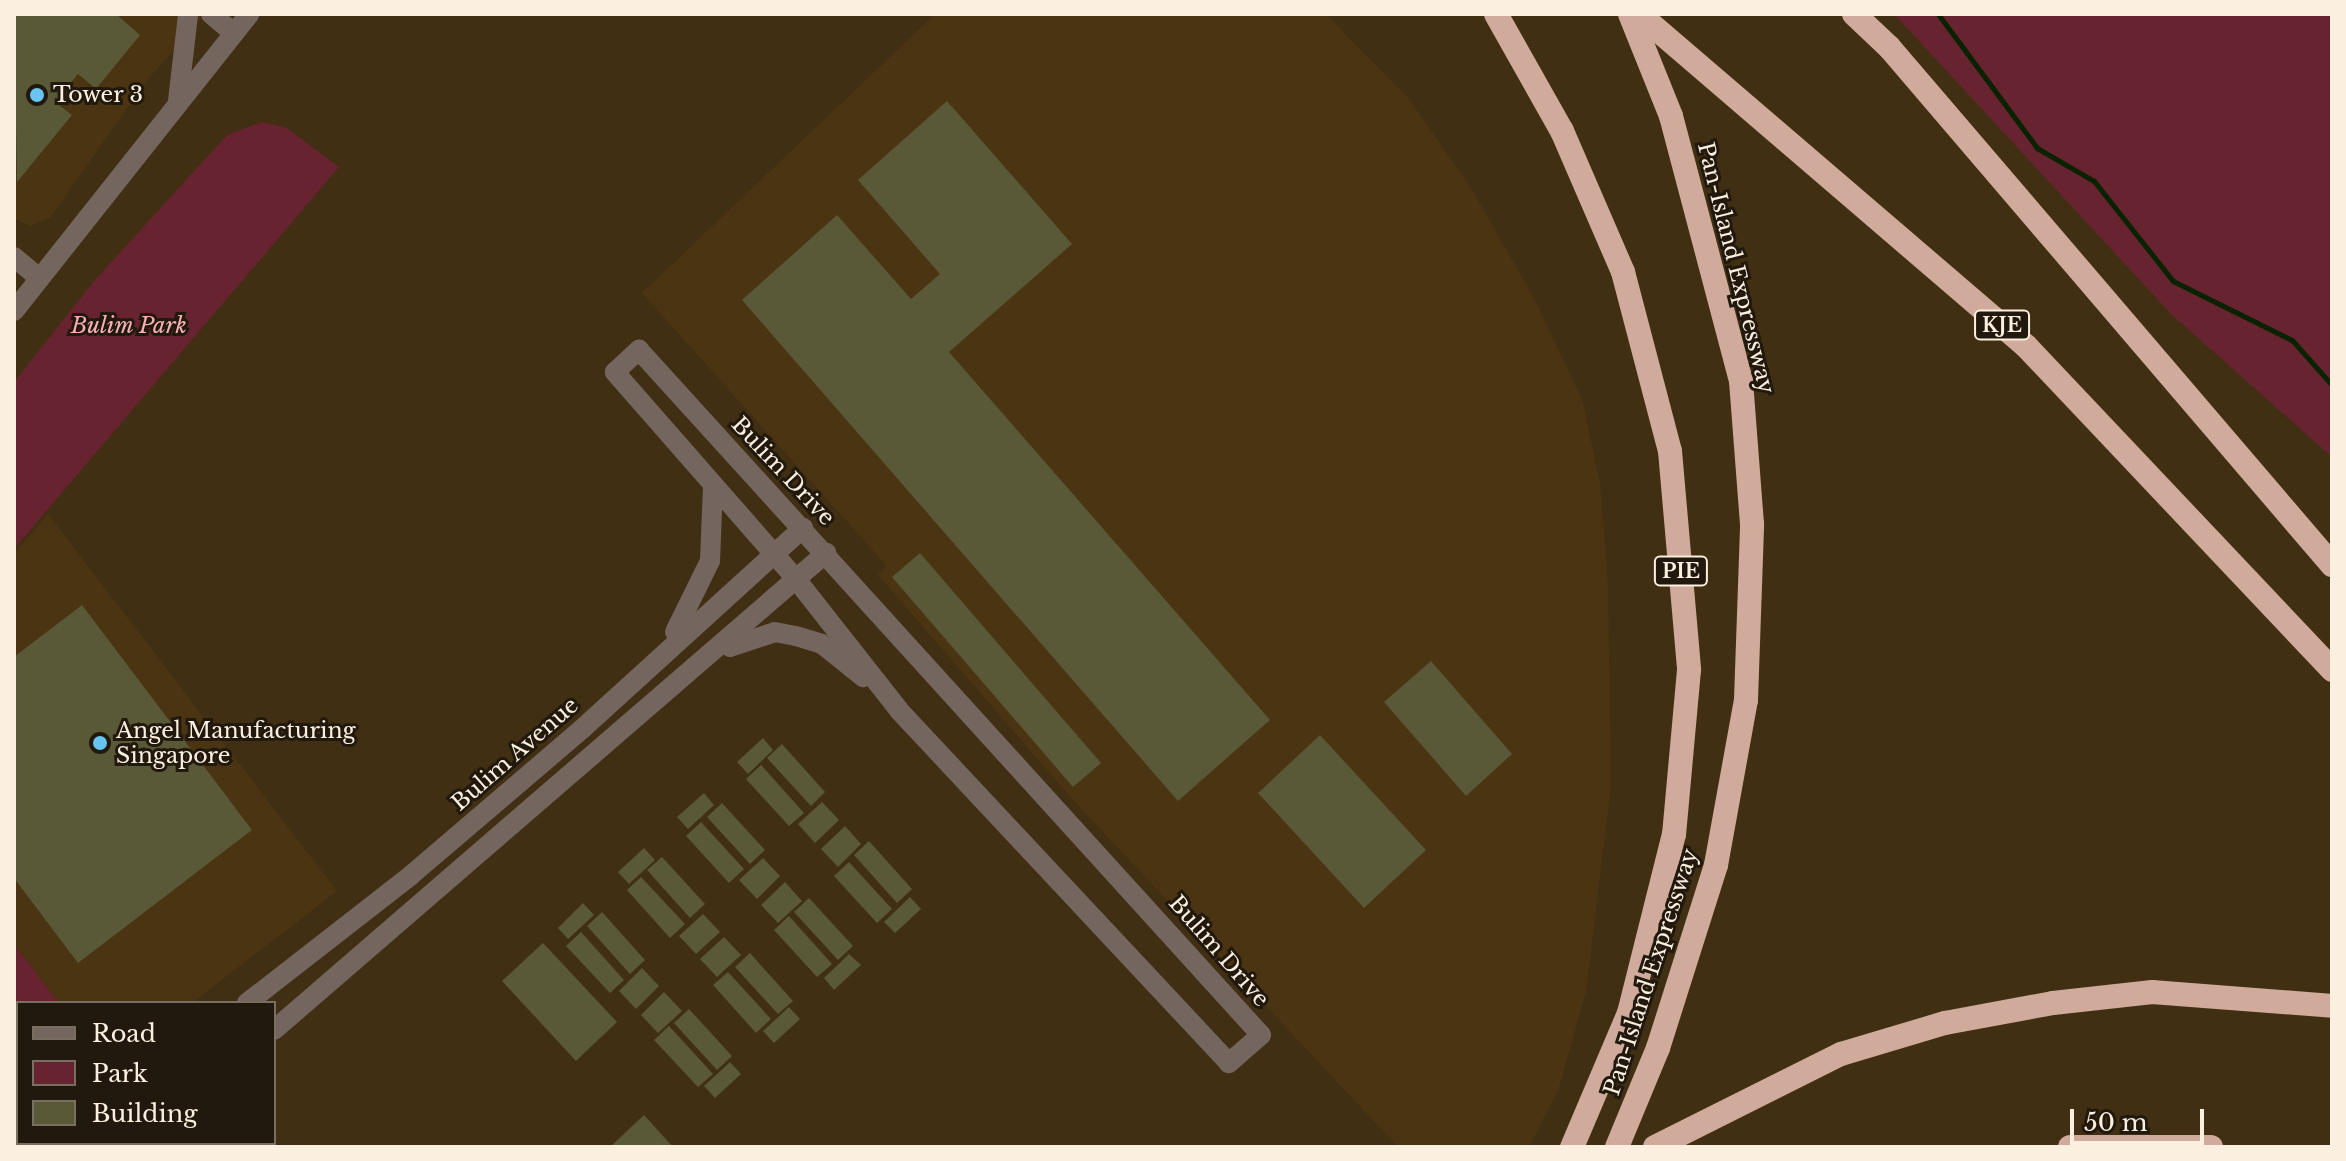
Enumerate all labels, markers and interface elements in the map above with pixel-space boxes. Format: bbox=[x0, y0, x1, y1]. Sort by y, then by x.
place label: Tower 3 bbox=[53, 82, 144, 108]
marker: Tower 3 bbox=[28, 86, 46, 104]
street label: Pan-Island Expressway bbox=[1692, 140, 1780, 396]
road number: KJE bbox=[1974, 309, 2030, 341]
park label: Bulim Park bbox=[71, 313, 187, 339]
street label: Bulim Drive bbox=[726, 411, 840, 531]
road number: PIE bbox=[1653, 555, 1709, 587]
street label: Bulim Avenue bbox=[446, 692, 584, 816]
place label: Angel Manufacturing Singapore bbox=[116, 717, 356, 768]
marker: Angel Manufacturing Singapore bbox=[91, 734, 109, 752]
street label: Pan-Island Expressway bbox=[1599, 845, 1703, 1099]
street label: Bulim Drive bbox=[1163, 890, 1275, 1012]
legend bbox=[16, 1001, 276, 1145]
text: Road bbox=[92, 1019, 156, 1048]
text: Park bbox=[92, 1059, 148, 1088]
scale bar bbox=[2074, 1093, 2208, 1143]
text: Building bbox=[92, 1099, 198, 1128]
text: 50 m bbox=[2084, 1108, 2147, 1137]

